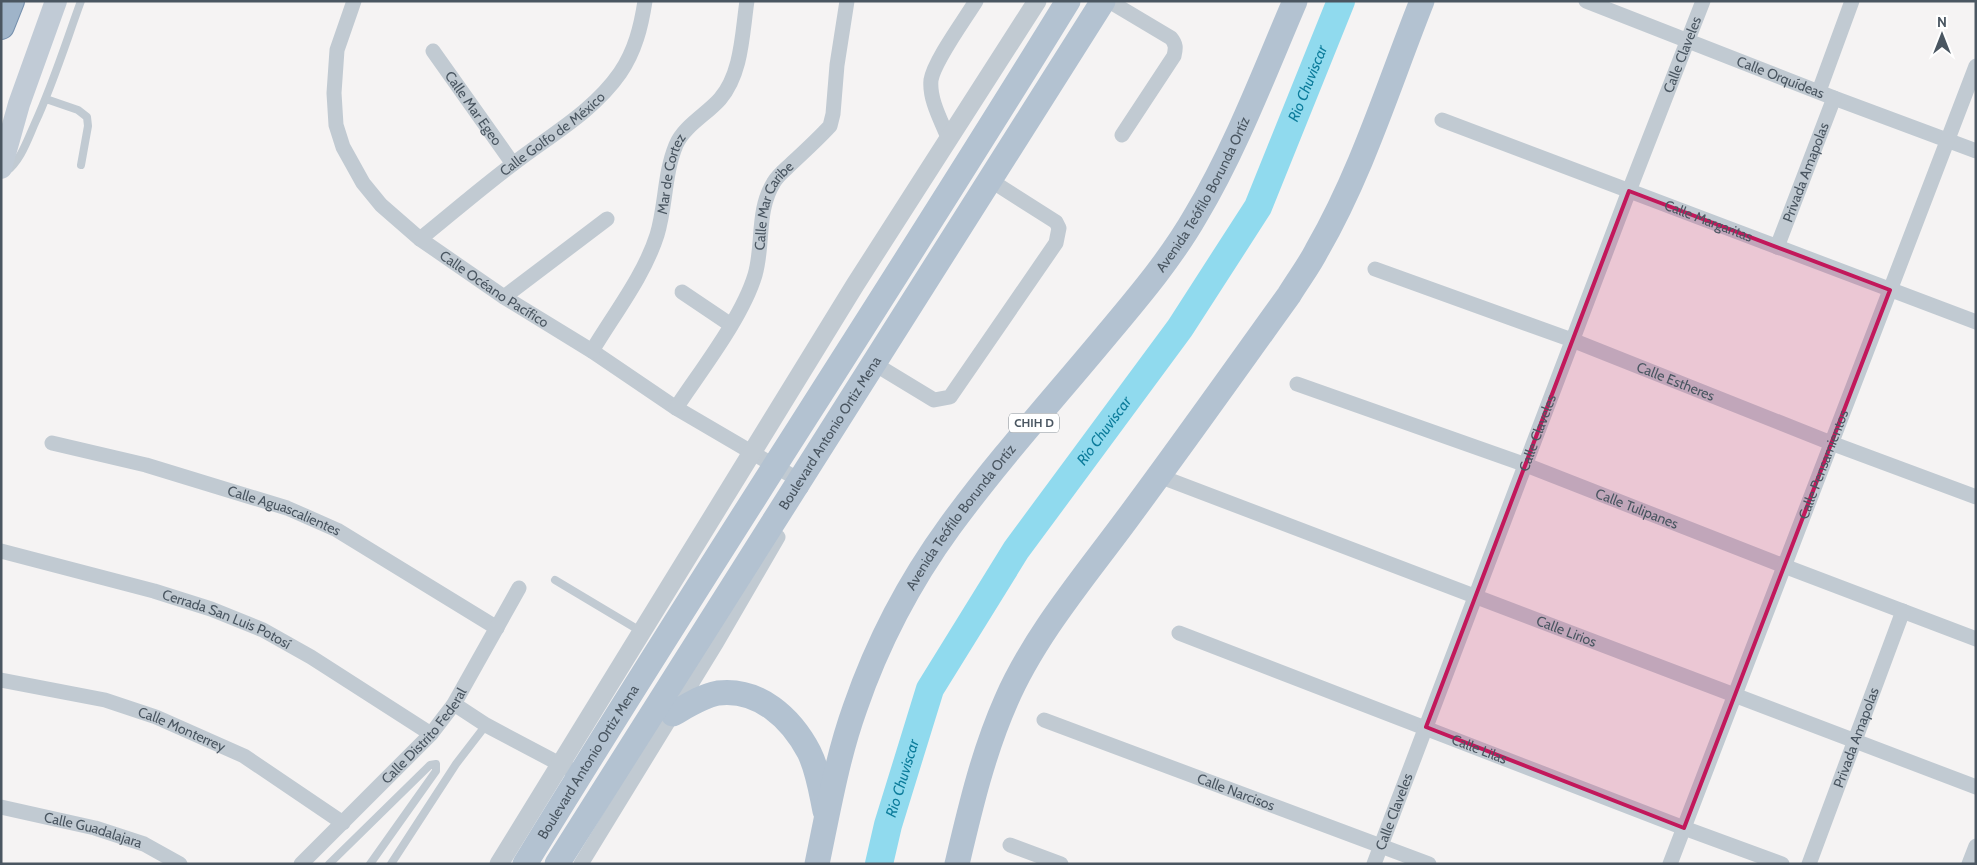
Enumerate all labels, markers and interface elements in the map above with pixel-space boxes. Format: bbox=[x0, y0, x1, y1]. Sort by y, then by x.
north arrow bbox=[1917, 10, 1967, 60]
text: N bbox=[1937, 13, 1947, 31]
street label: Calle Claveles bbox=[1659, 14, 1705, 96]
water label: Rio Chuviscar bbox=[1284, 41, 1332, 124]
street label: Calle Orquídeas bbox=[1734, 52, 1827, 102]
street label: Calle Mar Egeo bbox=[441, 67, 506, 149]
street label: Calle Golfo de México bbox=[496, 88, 609, 180]
street label: Avenida Teófilo Borunda Ortíz bbox=[1152, 113, 1254, 276]
street label: Privada Amapolas bbox=[1778, 120, 1833, 225]
street label: Mar de Cortez bbox=[653, 129, 690, 216]
street label: Calle Mar Caribe bbox=[750, 157, 797, 251]
street label: Calle Margaritas bbox=[1662, 196, 1755, 246]
street label: Calle Océano Pacífico bbox=[436, 246, 552, 332]
street label: Boulevard Antonio Ortiz Mena bbox=[774, 353, 885, 513]
street label: Calle Estheres bbox=[1634, 358, 1718, 405]
water label: Rio Chuviscar bbox=[1073, 392, 1136, 469]
street label: Calle Claveles bbox=[1515, 392, 1560, 474]
street label: Calle Pensamientos bbox=[1794, 407, 1852, 522]
road number: CHIH D bbox=[1009, 413, 1059, 432]
street label: Avenida Teófilo Borunda Ortíz bbox=[902, 440, 1020, 593]
street label: Calle Aguascalientes bbox=[225, 481, 345, 539]
street label: Calle Tulipanes bbox=[1593, 484, 1681, 533]
street label: Cerrada San Luis Potosí bbox=[160, 585, 294, 653]
street label: Calle Lirios bbox=[1534, 611, 1599, 651]
street label: Boulevard Antonio Ortiz Mena bbox=[533, 681, 643, 842]
street label: Calle Distrito Federal bbox=[377, 684, 471, 788]
street label: Privada Amapolas bbox=[1829, 685, 1883, 790]
street label: Calle Monterrey bbox=[136, 703, 228, 756]
street label: Calle Lilas bbox=[1449, 730, 1510, 768]
water label: Rio Chuviscar bbox=[882, 736, 923, 819]
street label: Calle Narcisos bbox=[1195, 769, 1278, 815]
street label: Calle Claveles bbox=[1371, 770, 1417, 853]
street label: Calle Guadalajara bbox=[42, 808, 145, 852]

